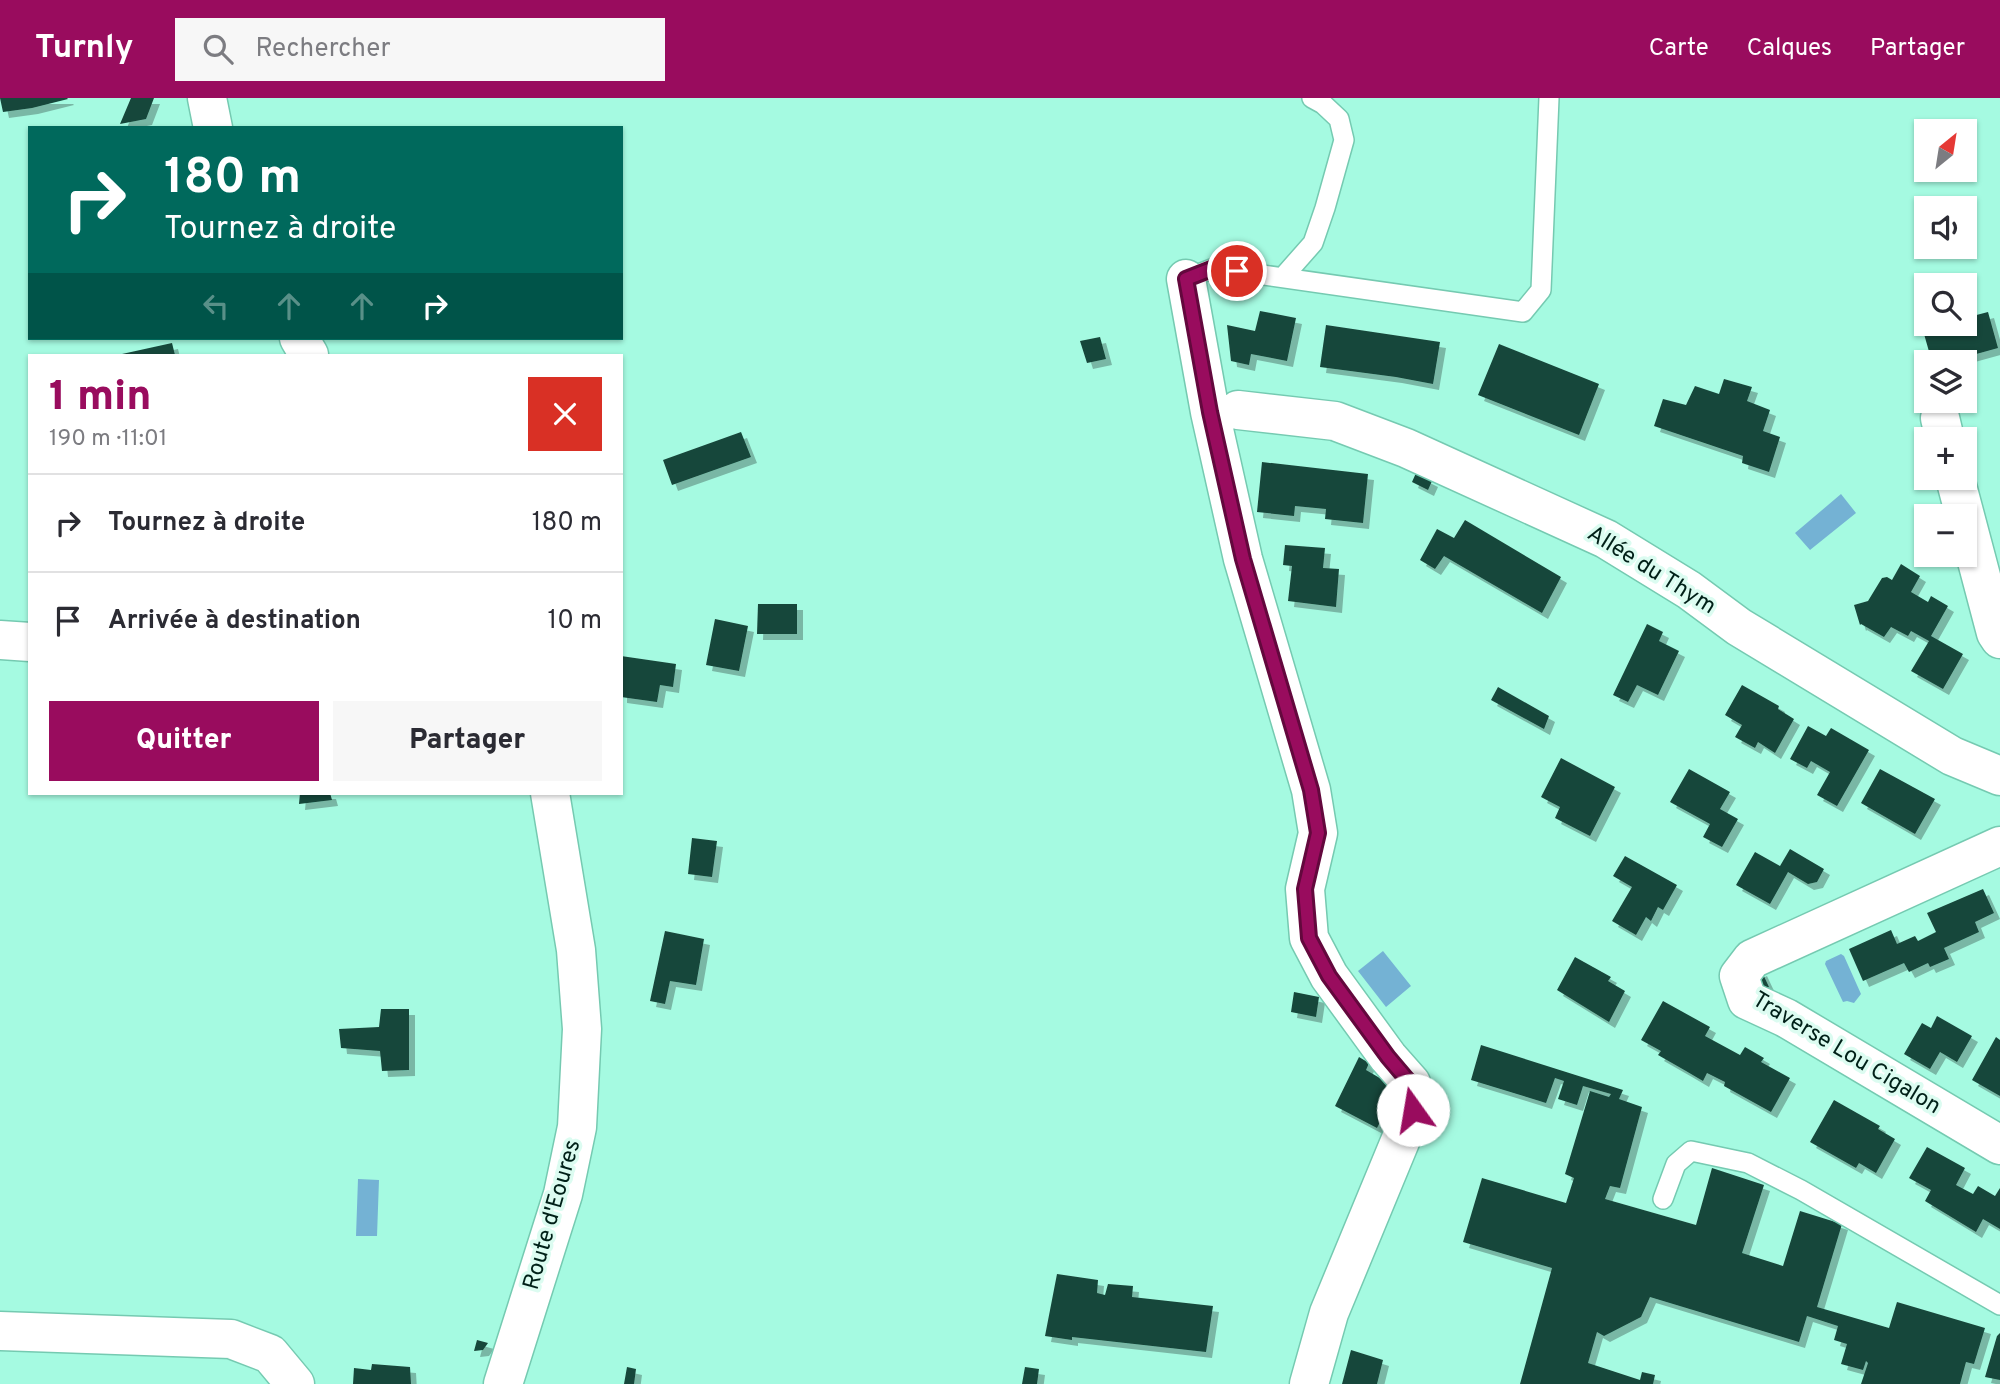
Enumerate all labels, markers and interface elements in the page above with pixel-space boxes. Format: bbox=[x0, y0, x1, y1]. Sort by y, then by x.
search box bbox=[175, 18, 665, 81]
text: Turnly bbox=[35, 28, 133, 70]
icon: search bbox=[199, 30, 237, 68]
text: Rechercher bbox=[255, 33, 391, 66]
text: Carte bbox=[1649, 34, 1709, 64]
text: Calques bbox=[1747, 34, 1832, 64]
text: Partager bbox=[1870, 34, 1965, 64]
north arrow bbox=[1914, 119, 1978, 182]
map controls bbox=[1914, 119, 1977, 567]
text: 180 m bbox=[164, 149, 301, 211]
icon: right bbox=[49, 154, 140, 245]
button: sound bbox=[1914, 196, 1977, 259]
text: Tournez à droite bbox=[164, 210, 396, 250]
pin bbox=[1207, 241, 1267, 301]
icon: arrive bbox=[1218, 252, 1256, 290]
button: search bbox=[1914, 273, 1977, 336]
icon: left bbox=[197, 287, 235, 325]
icon: ahead bbox=[270, 287, 308, 325]
icon: ahead bbox=[343, 287, 381, 325]
icon: right bbox=[416, 287, 454, 325]
button: layers bbox=[1914, 350, 1977, 413]
text: 1 min bbox=[49, 372, 152, 425]
button: close bbox=[528, 377, 602, 451]
text: 190 m · 11:01 bbox=[49, 425, 167, 454]
button: + bbox=[1914, 427, 1977, 490]
icon: right bbox=[49, 504, 87, 542]
button: − bbox=[1914, 504, 1977, 567]
text: Tournez à droite bbox=[108, 507, 305, 540]
text: 180 m bbox=[532, 507, 602, 540]
street label: Allée du Thym bbox=[1581, 520, 1721, 622]
icon: arrive bbox=[49, 602, 87, 640]
text: Arrivée à destination bbox=[108, 605, 361, 638]
text: 10 m bbox=[547, 605, 602, 638]
button: Quitter bbox=[49, 701, 319, 781]
button: Partager bbox=[333, 701, 602, 781]
street label: Traverse Lou Cigalon bbox=[1746, 986, 1946, 1122]
position arrow bbox=[1376, 1073, 1450, 1147]
street label: Route d'Eoures bbox=[518, 1137, 588, 1293]

